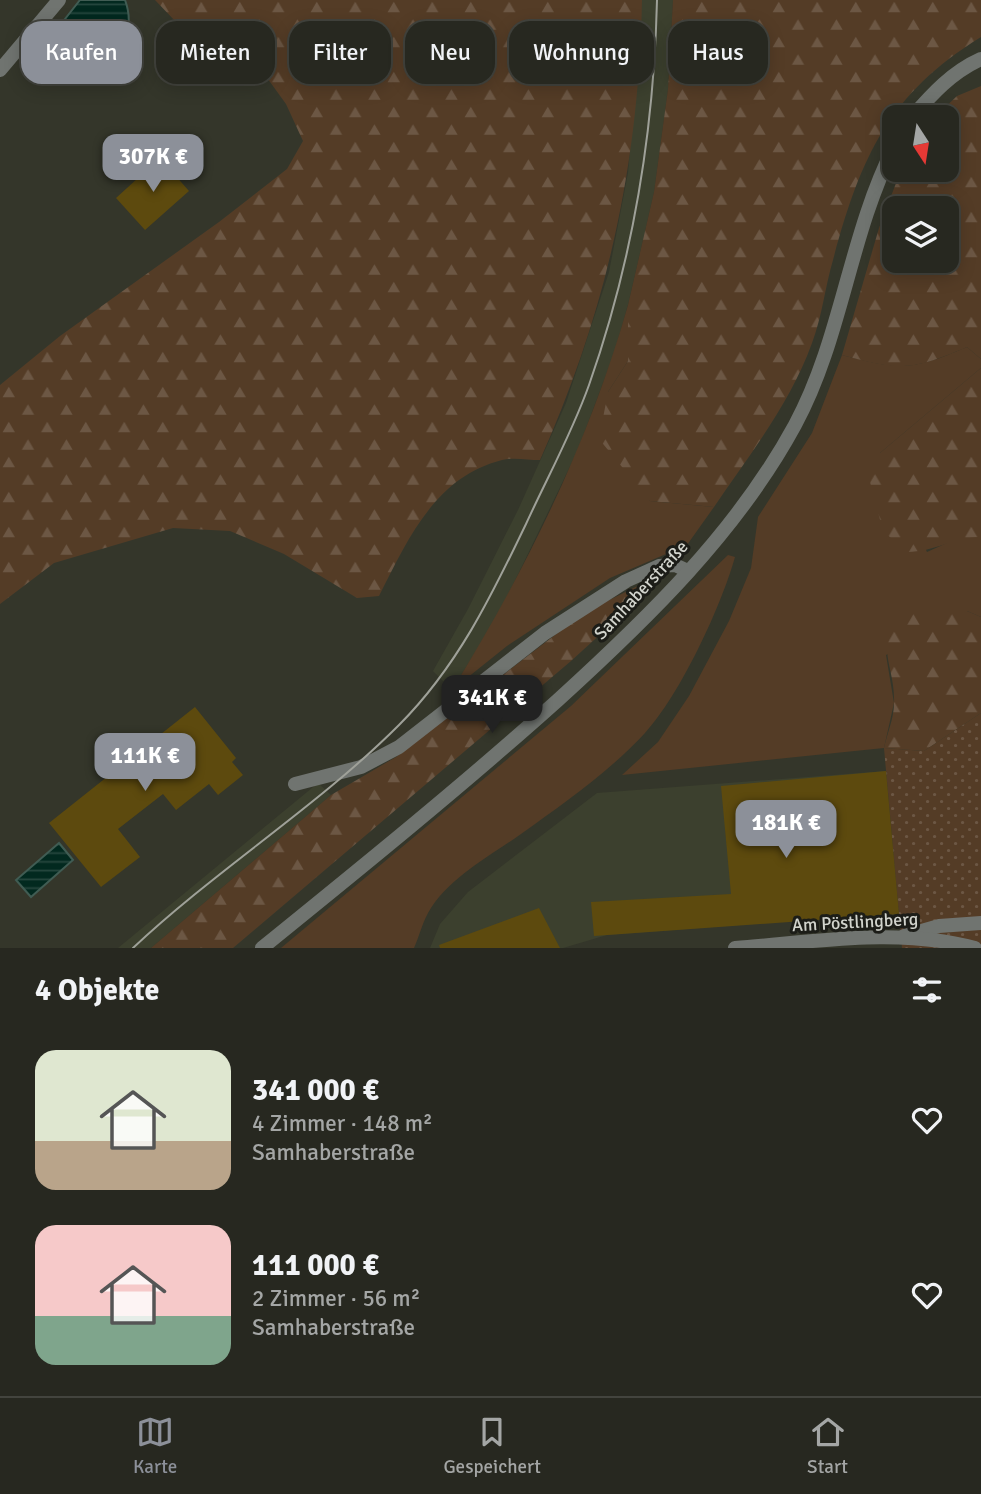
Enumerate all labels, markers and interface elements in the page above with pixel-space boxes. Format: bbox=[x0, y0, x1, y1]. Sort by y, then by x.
chip: Kaufen bbox=[21, 21, 142, 84]
chip: Mieten bbox=[156, 21, 275, 84]
chip: Filter bbox=[289, 21, 391, 84]
chip: Neu bbox=[405, 21, 495, 84]
chip: Wohnung bbox=[509, 21, 654, 84]
chip: Haus bbox=[668, 21, 768, 84]
north arrow bbox=[882, 105, 959, 182]
map controls bbox=[882, 105, 959, 273]
pin: 307K € bbox=[96, 134, 210, 194]
text: 307K € bbox=[118, 142, 188, 171]
button: layers bbox=[882, 196, 959, 273]
street label: Samhaberstraße bbox=[589, 536, 693, 644]
pin: 341K € bbox=[435, 676, 549, 735]
text: 341K € bbox=[457, 683, 527, 712]
pin: 111K € bbox=[88, 734, 202, 793]
text: 111K € bbox=[110, 741, 180, 770]
pin: 181K € bbox=[729, 800, 843, 860]
text: 181K € bbox=[751, 808, 821, 837]
street label: Am Pöstlingberg bbox=[791, 908, 919, 936]
icon: filters bbox=[908, 971, 946, 1009]
text: 4 Objekte bbox=[35, 972, 159, 1009]
text: 341 000 € bbox=[252, 1072, 379, 1109]
icon: home bbox=[91, 1078, 175, 1162]
icon: heart bbox=[908, 1101, 946, 1139]
text: 4 Zimmer · 148 m² bbox=[252, 1109, 433, 1138]
text: Samhaberstraße bbox=[252, 1138, 415, 1167]
text: 111 000 € bbox=[252, 1247, 379, 1284]
icon: home bbox=[91, 1253, 175, 1337]
icon: heart bbox=[908, 1276, 946, 1314]
text: 2 Zimmer · 56 m² bbox=[252, 1284, 420, 1313]
text: Samhaberstraße bbox=[252, 1313, 415, 1342]
tab: Karte bbox=[133, 1413, 177, 1479]
tab: Gespeichert bbox=[443, 1413, 541, 1479]
tab: Start bbox=[807, 1413, 848, 1479]

